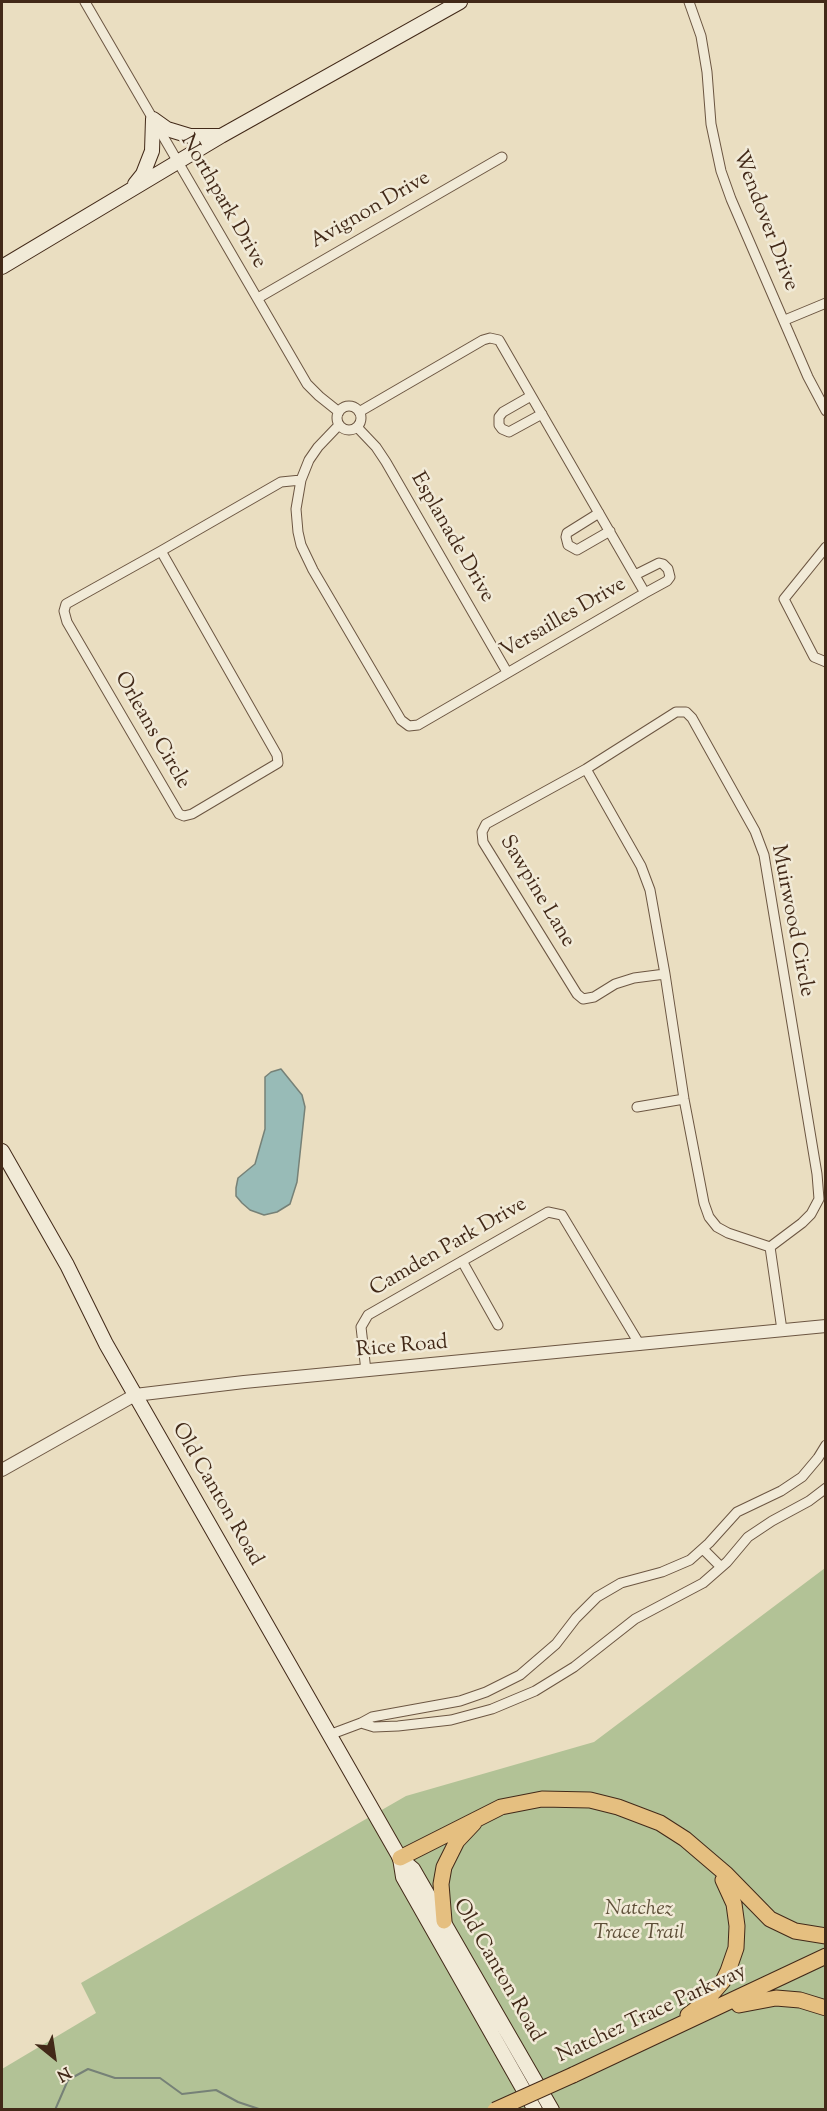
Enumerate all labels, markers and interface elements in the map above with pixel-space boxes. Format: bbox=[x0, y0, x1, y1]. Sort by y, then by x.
street label: Northpark Drive bbox=[173, 131, 271, 273]
street label: Wendover Drive bbox=[726, 147, 802, 295]
street label: Avignon Drive bbox=[307, 167, 435, 255]
street label: Esplanade Drive bbox=[404, 468, 498, 608]
street label: Versailles Drive bbox=[497, 573, 631, 665]
street label: Orleans Circle bbox=[107, 668, 195, 794]
street label: Sawpine Lane bbox=[493, 832, 579, 952]
street label: Muirwood Circle bbox=[764, 843, 818, 999]
street label: Camden Park Drive bbox=[366, 1193, 532, 1303]
street label: Rice Road bbox=[355, 1331, 449, 1365]
street label: Old Canton Road bbox=[165, 1419, 267, 1571]
street label: Old Canton Road bbox=[446, 1895, 548, 2047]
park label: Natchez Trace Trail bbox=[593, 1897, 685, 1947]
street label: Natchez Trace Parkway bbox=[553, 1960, 751, 2070]
north arrow bbox=[24, 2027, 84, 2087]
text: N bbox=[52, 2060, 75, 2086]

